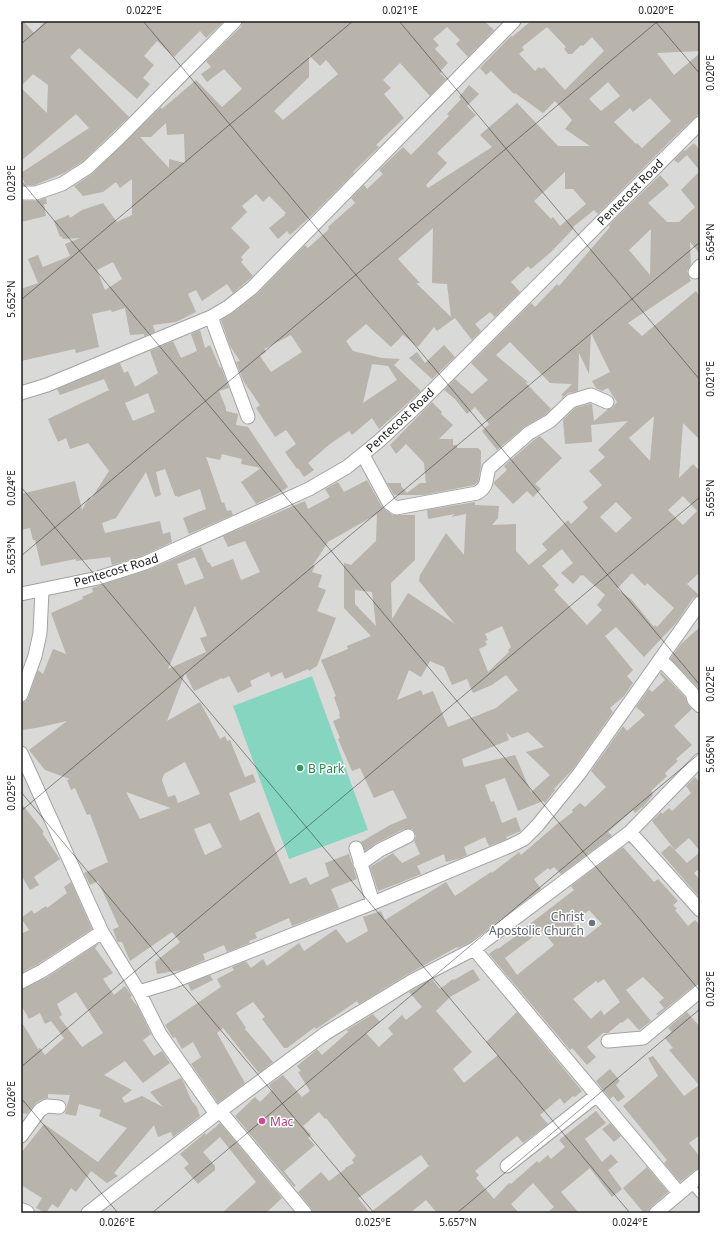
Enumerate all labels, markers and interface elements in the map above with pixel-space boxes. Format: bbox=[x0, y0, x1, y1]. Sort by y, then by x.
text: 0.022°E bbox=[126, 3, 162, 17]
text: 0.021°E bbox=[382, 3, 418, 17]
text: 0.020°E bbox=[638, 3, 674, 17]
text: 0.020°E bbox=[703, 55, 717, 91]
street label: Pentecost Road bbox=[593, 155, 667, 229]
text: 0.023°E bbox=[4, 165, 18, 201]
text: 5.654°N bbox=[703, 223, 717, 261]
text: 5.652°N bbox=[4, 280, 18, 318]
text: 0.021°E bbox=[703, 361, 717, 397]
street label: Pentecost Road bbox=[362, 384, 438, 456]
text: 0.024°E bbox=[4, 470, 18, 506]
text: 5.655°N bbox=[703, 479, 717, 517]
text: 5.653°N bbox=[4, 536, 18, 574]
street label: Pentecost Road bbox=[72, 549, 160, 591]
text: 0.022°E bbox=[703, 666, 717, 702]
text: 5.656°N bbox=[703, 735, 717, 773]
place label: B Park bbox=[308, 760, 345, 777]
marker: B Park bbox=[295, 763, 305, 773]
text: 0.025°E bbox=[4, 775, 18, 811]
place label: Christ Apostolic Church bbox=[489, 908, 585, 939]
marker: Christ Apostolic Church bbox=[587, 918, 597, 928]
text: 0.023°E bbox=[703, 971, 717, 1007]
text: 0.026°E bbox=[4, 1081, 18, 1117]
place label: Mac bbox=[270, 1113, 294, 1130]
marker: Mac bbox=[257, 1116, 267, 1126]
text: 0.026°E bbox=[99, 1215, 135, 1229]
text: 0.025°E bbox=[355, 1215, 391, 1229]
text: 5.657°N bbox=[439, 1215, 477, 1229]
text: 0.024°E bbox=[612, 1215, 648, 1229]

